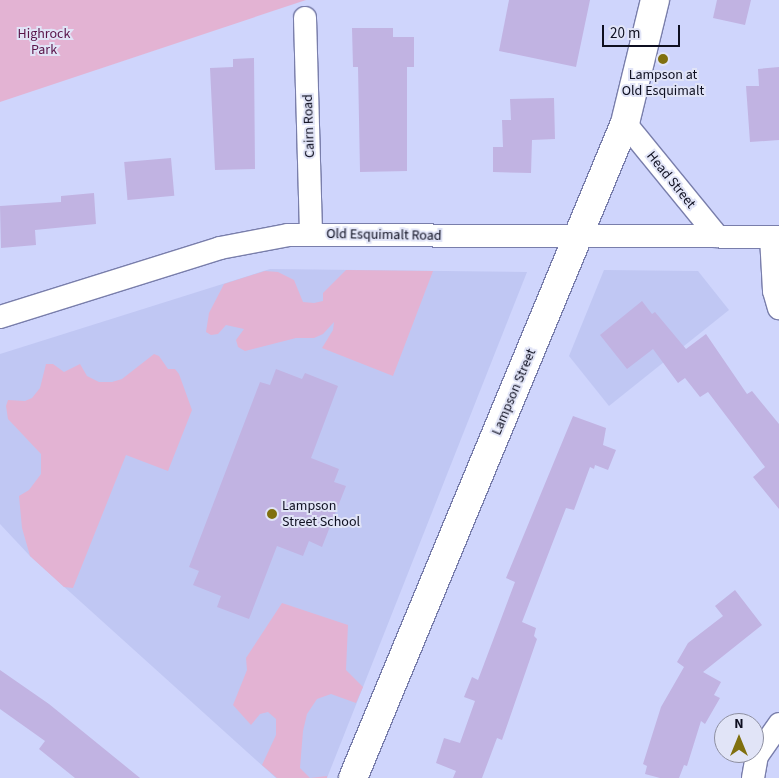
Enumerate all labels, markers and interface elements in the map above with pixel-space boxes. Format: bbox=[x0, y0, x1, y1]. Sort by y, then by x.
scale bar bbox=[604, 15, 682, 47]
text: 20 m bbox=[610, 23, 640, 44]
park label: Highrock Park bbox=[18, 26, 70, 58]
marker: Lampson at Old Esquimalt bbox=[657, 53, 669, 65]
place label: Lampson at Old Esquimalt bbox=[622, 67, 704, 100]
street label: Cairn Road bbox=[299, 94, 319, 158]
street label: Head Street bbox=[643, 148, 699, 212]
street label: Old Esquimalt Road bbox=[326, 226, 442, 244]
street label: Lampson Street bbox=[488, 346, 540, 438]
place label: Lampson Street School bbox=[282, 498, 360, 530]
marker: Lampson Street School bbox=[266, 508, 278, 520]
north arrow bbox=[714, 713, 764, 763]
text: N bbox=[734, 714, 744, 734]

